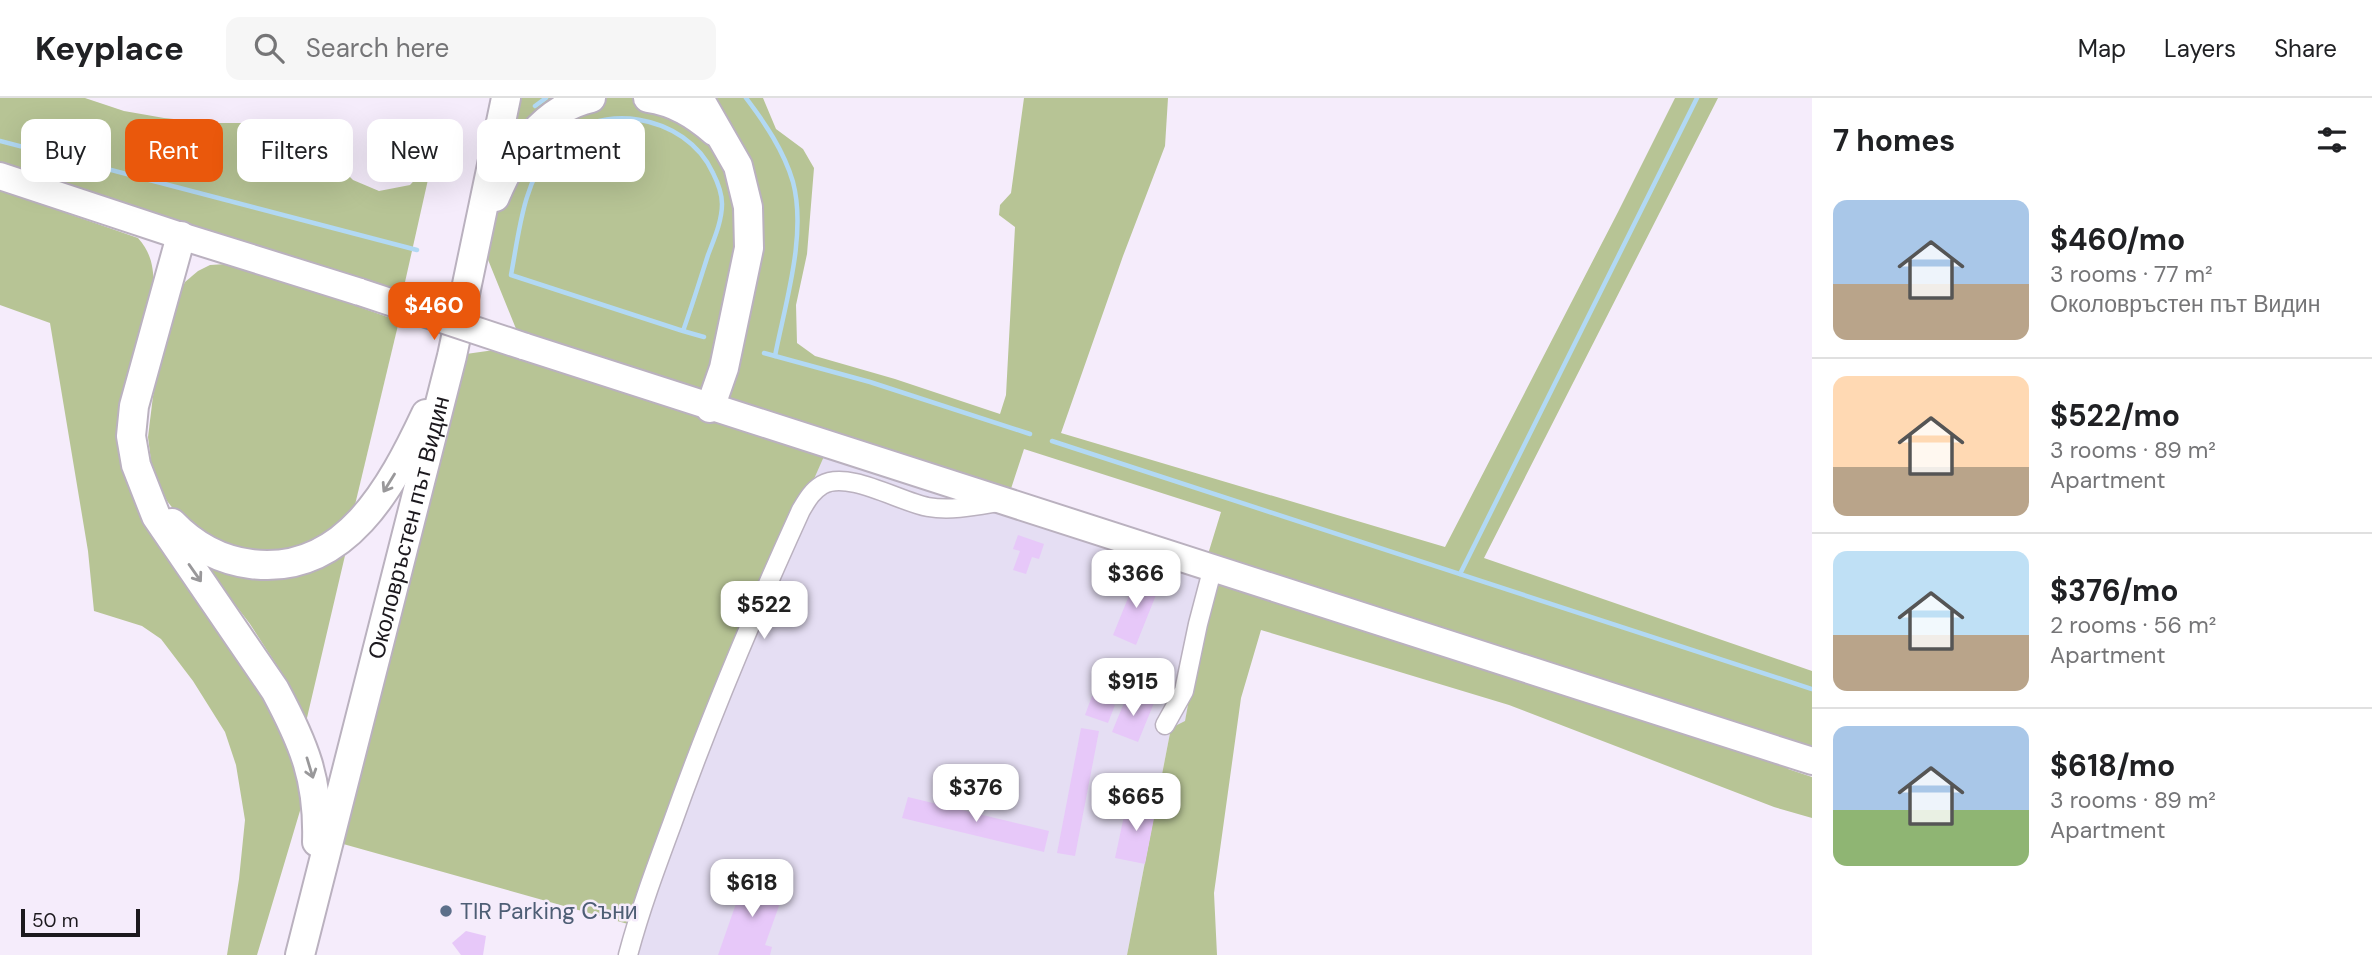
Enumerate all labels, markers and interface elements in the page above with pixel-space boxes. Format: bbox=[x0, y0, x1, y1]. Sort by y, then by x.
search box bbox=[226, 17, 716, 80]
text: Keyplace bbox=[35, 27, 184, 70]
icon: search bbox=[250, 29, 288, 67]
text: Search here bbox=[306, 31, 449, 65]
text: Map bbox=[2078, 33, 2126, 64]
text: Layers bbox=[2164, 33, 2236, 64]
text: Share bbox=[2274, 33, 2337, 64]
chip: Buy bbox=[21, 119, 111, 182]
chip: Rent bbox=[125, 119, 223, 182]
chip: Filters bbox=[237, 119, 353, 182]
chip: New bbox=[367, 119, 463, 182]
chip: Apartment bbox=[477, 119, 645, 182]
text: 7 homes bbox=[1833, 121, 1955, 160]
icon: filters bbox=[2313, 121, 2351, 159]
text: $460/mo bbox=[2050, 220, 2185, 259]
icon: home bbox=[1889, 228, 1973, 312]
text: 3 rooms · 77 m² bbox=[2050, 259, 2213, 289]
pin: $460 bbox=[393, 282, 475, 342]
text: Околовръстен път Видин bbox=[2050, 289, 2320, 319]
text: $460 bbox=[404, 290, 464, 320]
street label: Околовръстен път Видин bbox=[361, 393, 456, 662]
text: $522/mo bbox=[2050, 396, 2180, 435]
icon: home bbox=[1889, 404, 1973, 488]
text: 3 rooms · 89 m² bbox=[2050, 435, 2216, 465]
text: Apartment bbox=[2050, 465, 2165, 495]
one-way arrow bbox=[381, 473, 395, 493]
pin: $366 bbox=[1095, 550, 1177, 610]
text: $366 bbox=[1108, 558, 1164, 588]
one-way arrow bbox=[188, 563, 202, 582]
text: $376/mo bbox=[2050, 571, 2179, 610]
icon: home bbox=[1889, 579, 1973, 663]
pin: $522 bbox=[723, 582, 805, 641]
text: $522 bbox=[737, 589, 791, 619]
text: 2 rooms · 56 m² bbox=[2050, 610, 2216, 640]
text: Apartment bbox=[2050, 640, 2165, 670]
pin: $915 bbox=[1092, 658, 1174, 718]
text: $915 bbox=[1107, 666, 1159, 696]
text: $618/mo bbox=[2050, 746, 2175, 785]
icon: home bbox=[1889, 754, 1973, 838]
one-way arrow bbox=[304, 757, 317, 779]
pin: $376 bbox=[935, 764, 1017, 824]
text: $376 bbox=[949, 772, 1003, 802]
pin: $665 bbox=[1095, 774, 1177, 833]
text: $665 bbox=[1108, 781, 1164, 811]
text: 3 rooms · 89 m² bbox=[2050, 785, 2216, 815]
text: Apartment bbox=[2050, 815, 2165, 845]
pin: $618 bbox=[711, 860, 793, 919]
text: $618 bbox=[726, 867, 778, 897]
place label: TIR Parking Съни bbox=[460, 896, 638, 926]
marker: TIR Parking Съни bbox=[438, 903, 454, 919]
scale bar bbox=[21, 906, 140, 938]
text: 50 m bbox=[32, 908, 79, 933]

